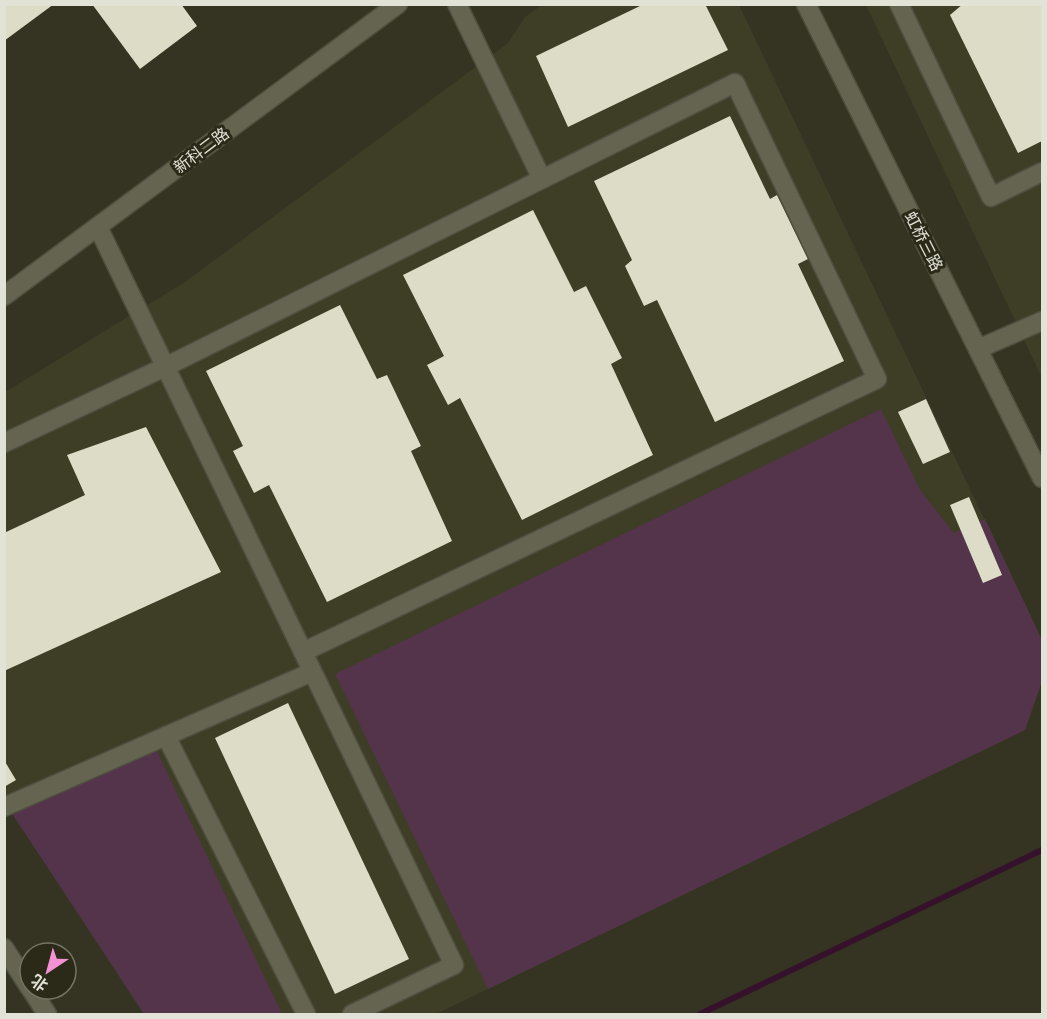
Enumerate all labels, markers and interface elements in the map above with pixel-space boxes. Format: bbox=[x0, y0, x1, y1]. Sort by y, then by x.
street label: 新科二路 bbox=[171, 124, 232, 176]
street label: 虹桥三路 bbox=[901, 209, 946, 274]
north arrow bbox=[18, 941, 78, 1001]
text: 北 bbox=[28, 971, 51, 994]

